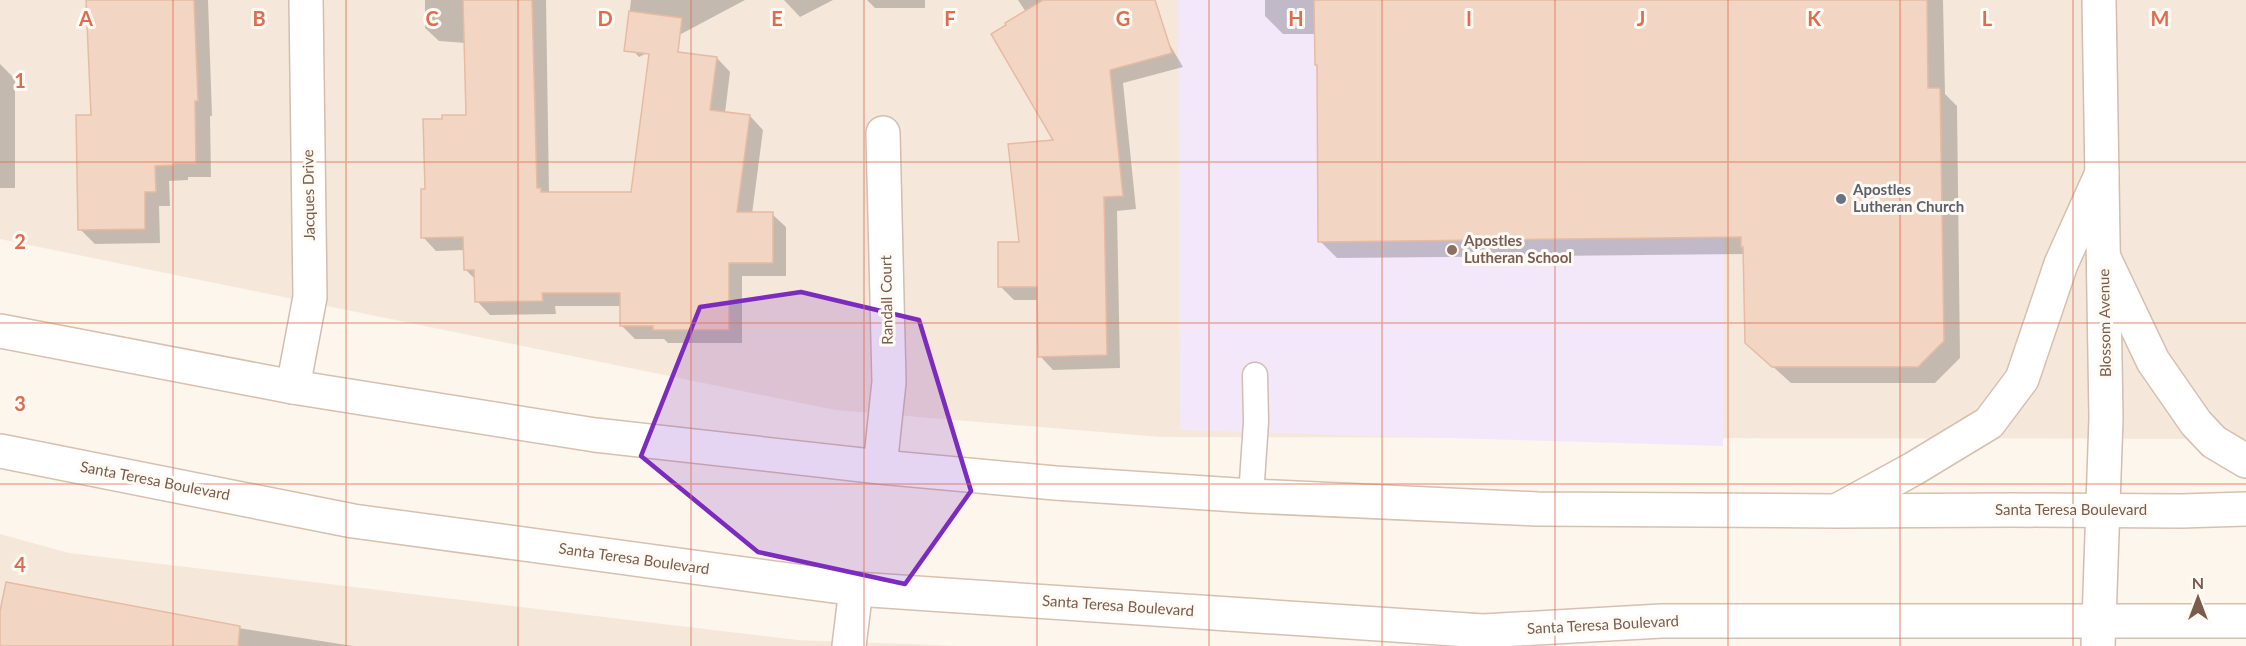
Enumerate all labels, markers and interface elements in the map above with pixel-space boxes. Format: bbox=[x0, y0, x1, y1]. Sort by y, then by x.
text: A bbox=[78, 6, 93, 30]
text: B bbox=[252, 6, 266, 30]
text: C bbox=[425, 6, 439, 30]
text: D bbox=[597, 6, 613, 30]
text: E bbox=[771, 6, 783, 30]
text: F bbox=[944, 6, 956, 30]
text: G bbox=[1116, 6, 1130, 30]
text: H bbox=[1288, 6, 1304, 30]
text: I bbox=[1466, 6, 1472, 30]
text: J bbox=[1637, 6, 1645, 30]
text: K bbox=[1807, 6, 1821, 30]
text: L bbox=[1982, 6, 1993, 30]
text: M bbox=[2151, 6, 2169, 30]
text: 1 bbox=[14, 68, 26, 92]
street label: Jacques Drive bbox=[298, 149, 318, 241]
place label: Apostles Lutheran Church bbox=[1852, 180, 1964, 215]
marker: Apostles Lutheran Church bbox=[1834, 192, 1848, 206]
text: 2 bbox=[14, 229, 26, 253]
place label: Apostles Lutheran School bbox=[1463, 231, 1572, 266]
marker: Apostles Lutheran School bbox=[1445, 243, 1459, 257]
street label: Randall Court bbox=[876, 255, 896, 345]
street label: Blossom Avenue bbox=[2094, 269, 2114, 377]
text: 3 bbox=[14, 391, 26, 415]
street label: Santa Teresa Boulevard bbox=[79, 457, 232, 503]
street label: Santa Teresa Boulevard bbox=[1995, 500, 2147, 518]
street label: Santa Teresa Boulevard bbox=[558, 539, 711, 578]
text: 4 bbox=[14, 552, 26, 576]
north arrow bbox=[2168, 568, 2228, 628]
text: N bbox=[2192, 573, 2204, 592]
street label: Santa Teresa Boulevard bbox=[1042, 591, 1195, 619]
street label: Santa Teresa Boulevard bbox=[1527, 611, 1679, 637]

